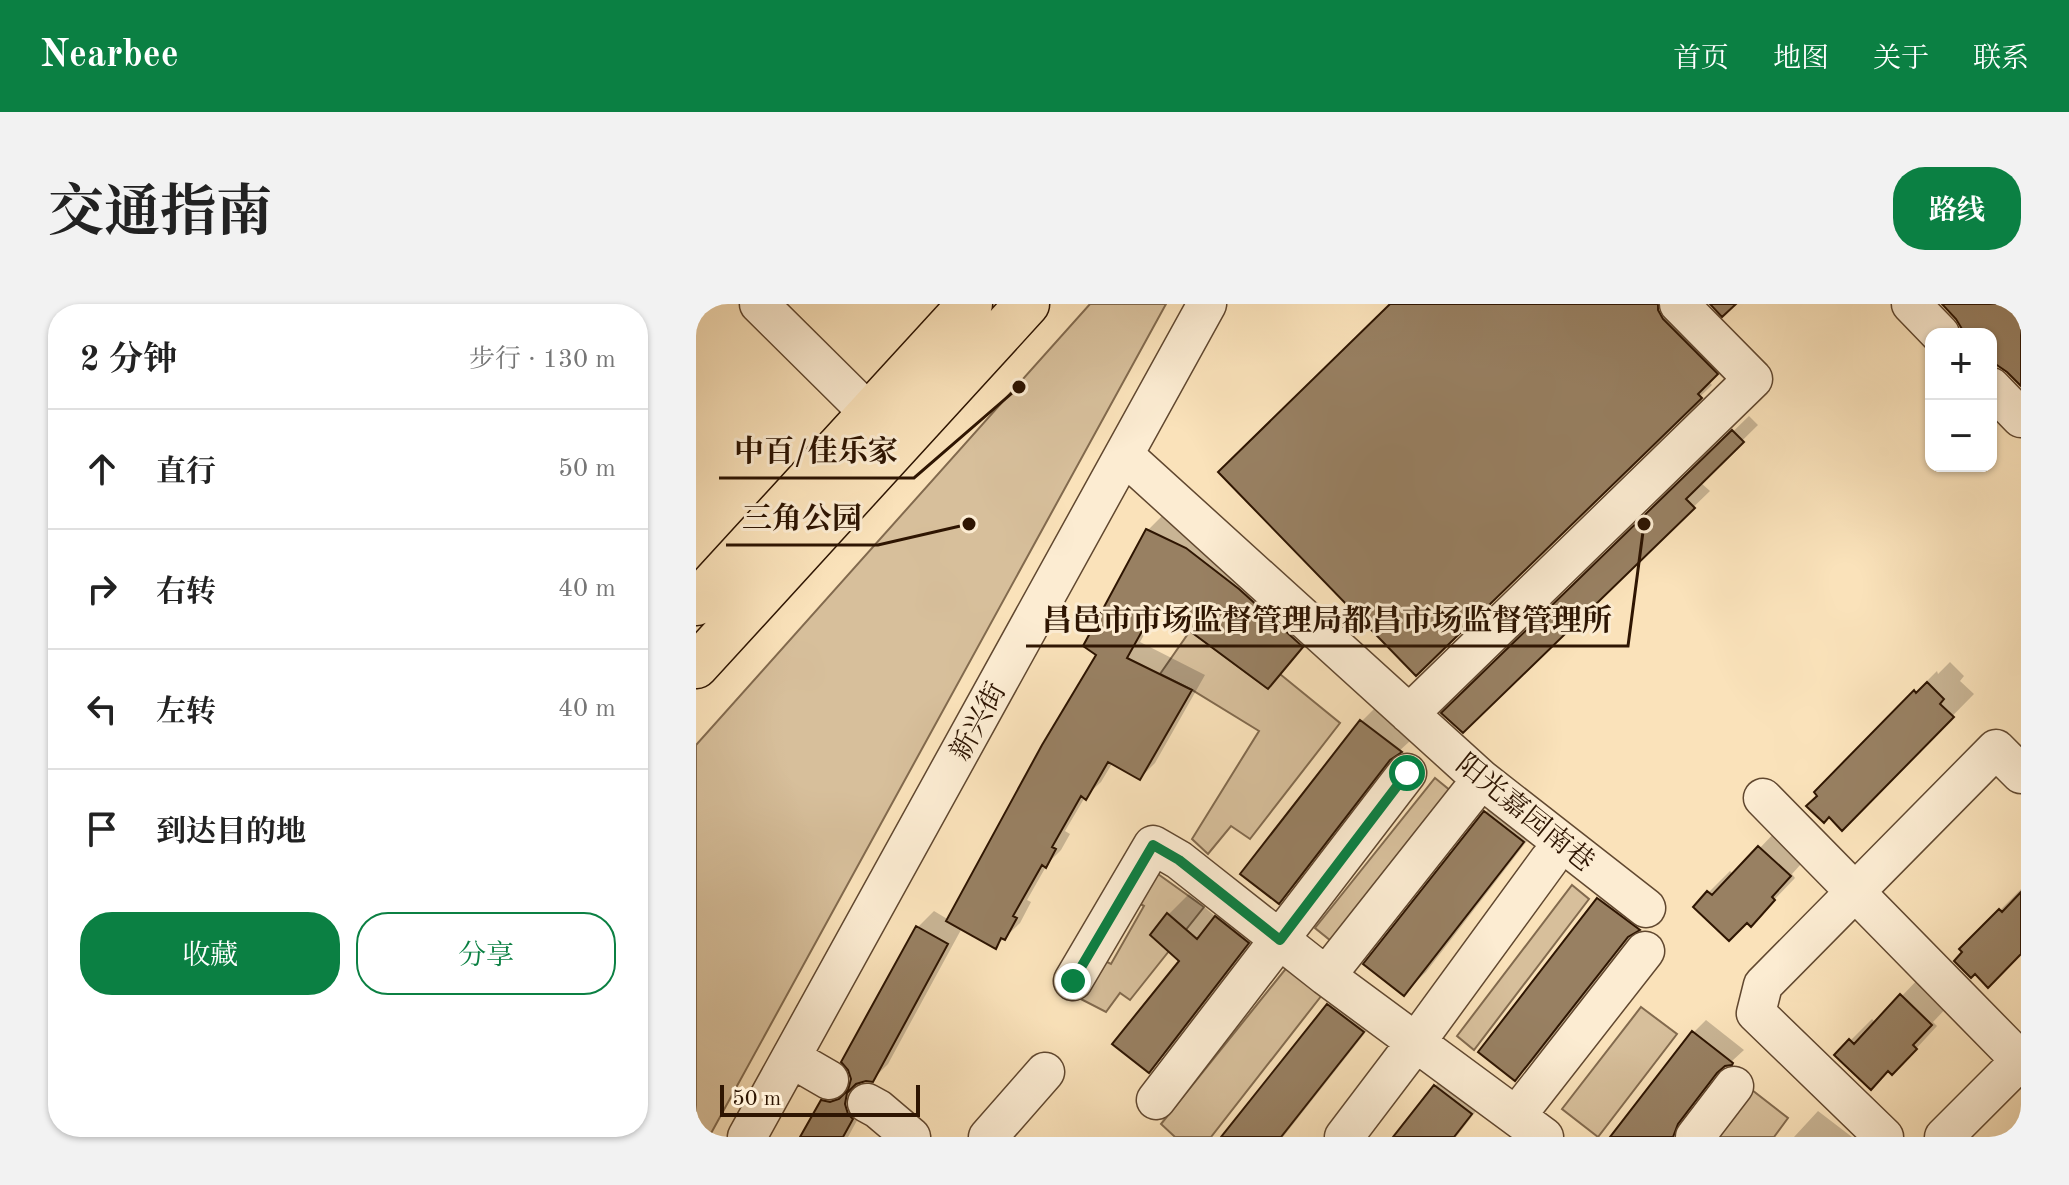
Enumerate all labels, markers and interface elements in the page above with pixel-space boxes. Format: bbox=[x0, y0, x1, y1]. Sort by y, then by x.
text: Nearbee bbox=[40, 37, 179, 75]
text: 首页 bbox=[1673, 46, 1729, 74]
text: 地图 bbox=[1773, 46, 1829, 74]
text: 关于 bbox=[1873, 46, 1929, 74]
text: 联系 bbox=[1973, 46, 2029, 74]
button: 路线 bbox=[1893, 167, 2021, 250]
text: 交通指南 bbox=[48, 187, 272, 243]
map controls bbox=[1925, 328, 1997, 472]
button: + bbox=[1925, 328, 1997, 400]
text: 2 分钟 bbox=[80, 344, 177, 378]
text: 步行 · 130 m bbox=[469, 347, 616, 373]
button: − bbox=[1925, 400, 1997, 472]
callout: 中百/佳乐家 bbox=[719, 424, 914, 478]
text: 中百/佳乐家 bbox=[734, 435, 898, 468]
icon: ahead bbox=[80, 447, 124, 491]
text: 50 m bbox=[558, 456, 616, 482]
text: 直行 bbox=[156, 458, 216, 488]
callout: 三角公园 bbox=[726, 491, 878, 545]
text: 三角公园 bbox=[742, 502, 862, 535]
icon: right bbox=[80, 567, 124, 611]
text: 40 m bbox=[558, 576, 616, 602]
text: 右转 bbox=[156, 578, 216, 608]
callout: 昌邑市市场监督管理局都昌市场监督管理所 bbox=[1026, 592, 1628, 646]
text: 昌邑市市场监督管理局都昌市场监督管理所 bbox=[1042, 604, 1612, 637]
street label: 新兴街 bbox=[944, 677, 1012, 766]
icon: left bbox=[80, 687, 124, 731]
text: 40 m bbox=[558, 696, 616, 722]
text: 左转 bbox=[156, 698, 216, 728]
street label: 阳光嘉园南巷 bbox=[1450, 748, 1600, 878]
route start bbox=[1389, 755, 1425, 791]
icon: arrive bbox=[80, 807, 124, 851]
text: 到达目的地 bbox=[156, 818, 306, 848]
button: 收藏 bbox=[80, 912, 340, 995]
button: 分享 bbox=[356, 912, 616, 995]
route end bbox=[1055, 963, 1091, 999]
scale bar bbox=[720, 1081, 920, 1117]
text: 50 m bbox=[732, 1088, 781, 1110]

